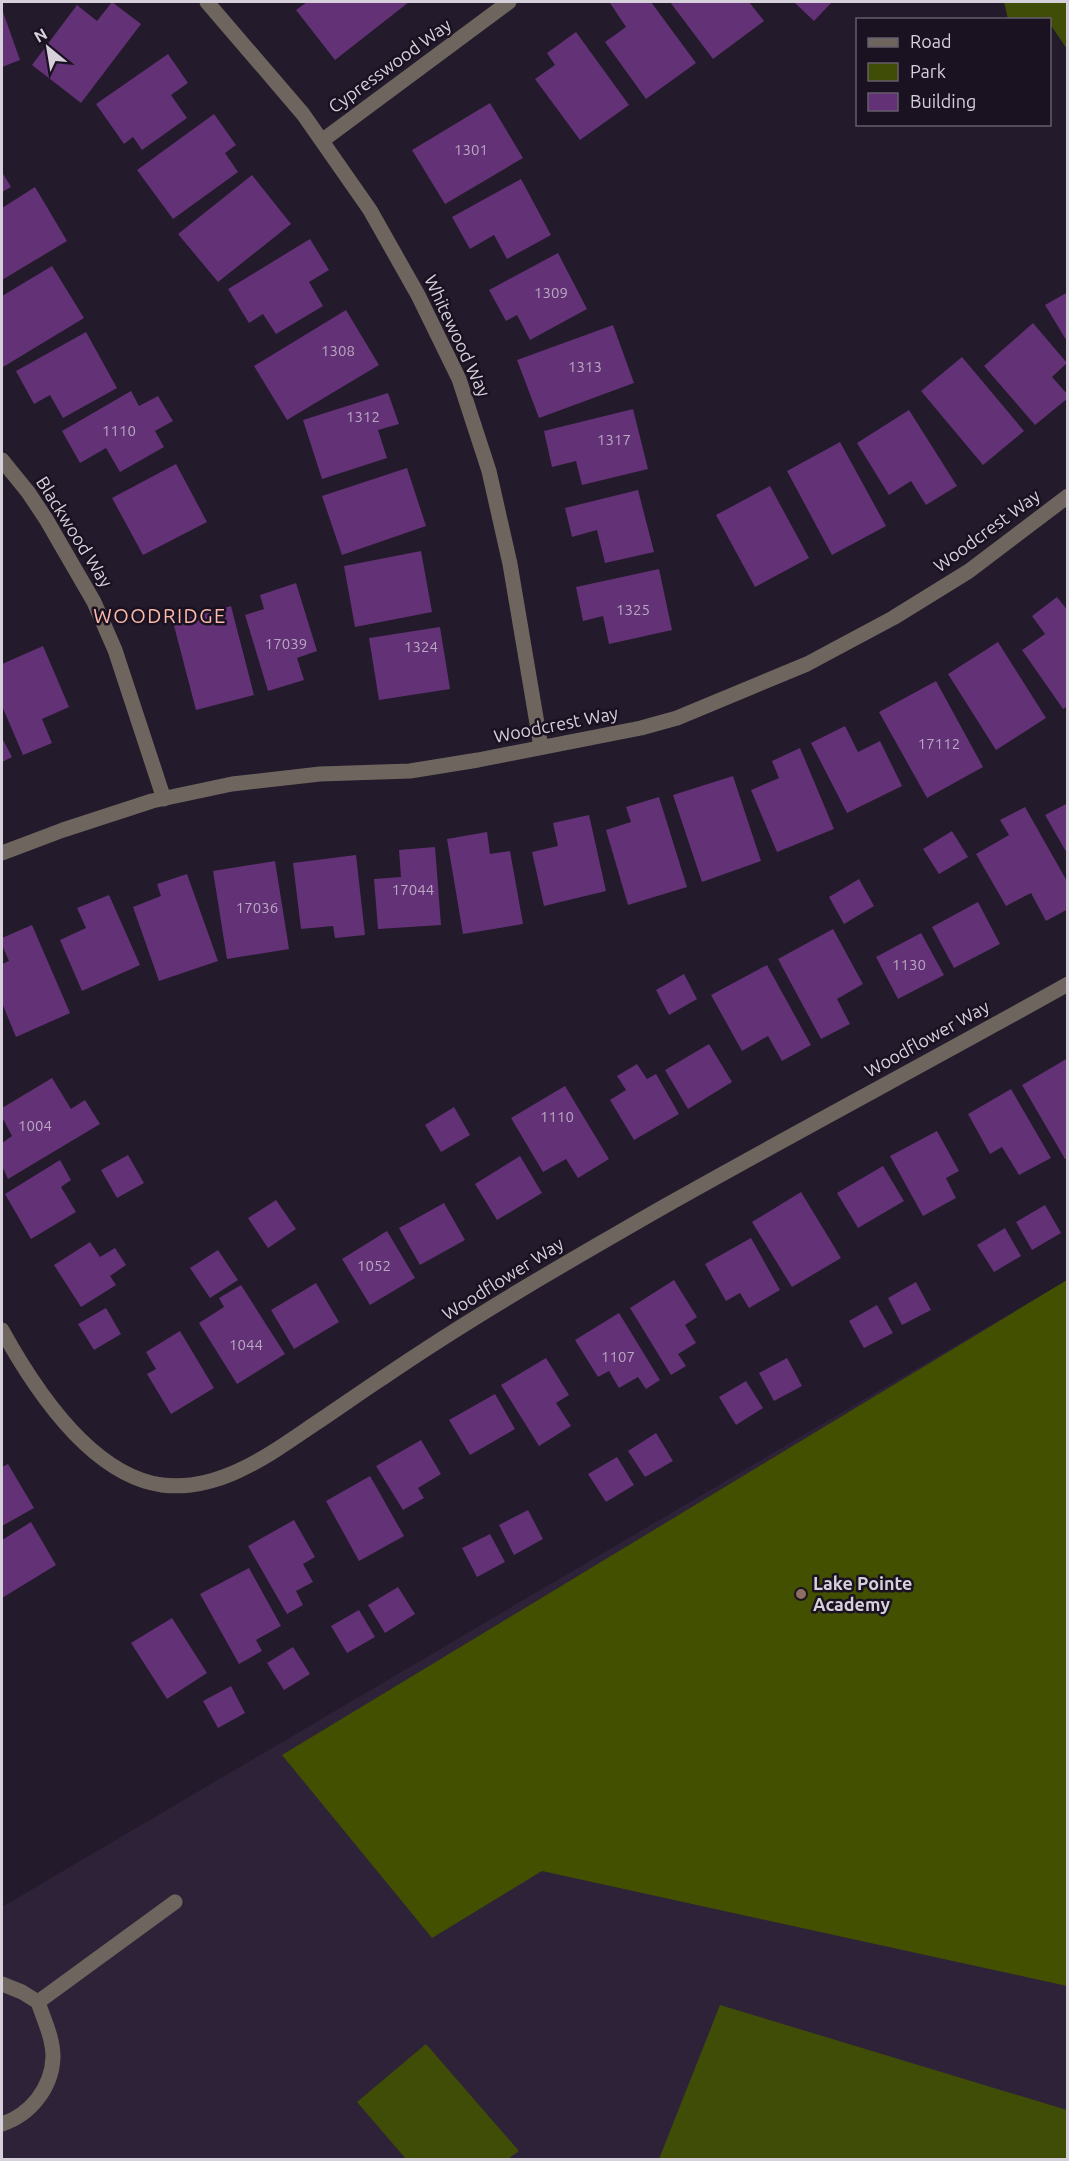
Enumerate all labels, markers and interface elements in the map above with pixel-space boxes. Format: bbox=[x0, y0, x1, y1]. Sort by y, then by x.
street label: Cypresswood Way bbox=[324, 14, 455, 116]
north arrow bbox=[18, 18, 78, 78]
legend bbox=[856, 18, 1051, 126]
text: N bbox=[31, 24, 50, 46]
text: Road bbox=[910, 31, 952, 51]
text: Park bbox=[910, 61, 946, 81]
text: Building bbox=[910, 91, 976, 111]
house number: 1301 bbox=[454, 141, 488, 158]
street label: Whitewood Way bbox=[421, 271, 495, 400]
house number: 1309 bbox=[534, 284, 568, 301]
house number: 1308 bbox=[321, 342, 355, 359]
house number: 1313 bbox=[568, 358, 602, 375]
house number: 1312 bbox=[346, 408, 380, 425]
house number: 1110 bbox=[102, 422, 136, 439]
house number: 1317 bbox=[597, 431, 631, 448]
street label: Blackwood Way bbox=[33, 472, 117, 591]
street label: Woodcrest Way bbox=[929, 485, 1044, 575]
house number: 1325 bbox=[616, 601, 650, 618]
district label: WOODRIDGE bbox=[93, 604, 227, 627]
house number: 17039 bbox=[265, 635, 307, 652]
house number: 1324 bbox=[404, 638, 438, 655]
street label: Woodcrest Way bbox=[492, 702, 620, 746]
house number: 17112 bbox=[918, 735, 960, 752]
house number: 17044 bbox=[392, 881, 434, 898]
house number: 17036 bbox=[236, 899, 278, 916]
house number: 1130 bbox=[892, 956, 926, 973]
street label: Woodflower Way bbox=[861, 996, 992, 1081]
house number: 1110 bbox=[540, 1108, 574, 1125]
house number: 1004 bbox=[18, 1117, 52, 1134]
street label: Woodflower Way bbox=[438, 1233, 567, 1323]
house number: 1052 bbox=[357, 1257, 391, 1274]
house number: 1044 bbox=[229, 1336, 263, 1353]
house number: 1107 bbox=[601, 1348, 635, 1365]
place label: Lake Pointe Academy bbox=[813, 1573, 912, 1614]
marker: Lake Pointe Academy bbox=[794, 1587, 808, 1601]

